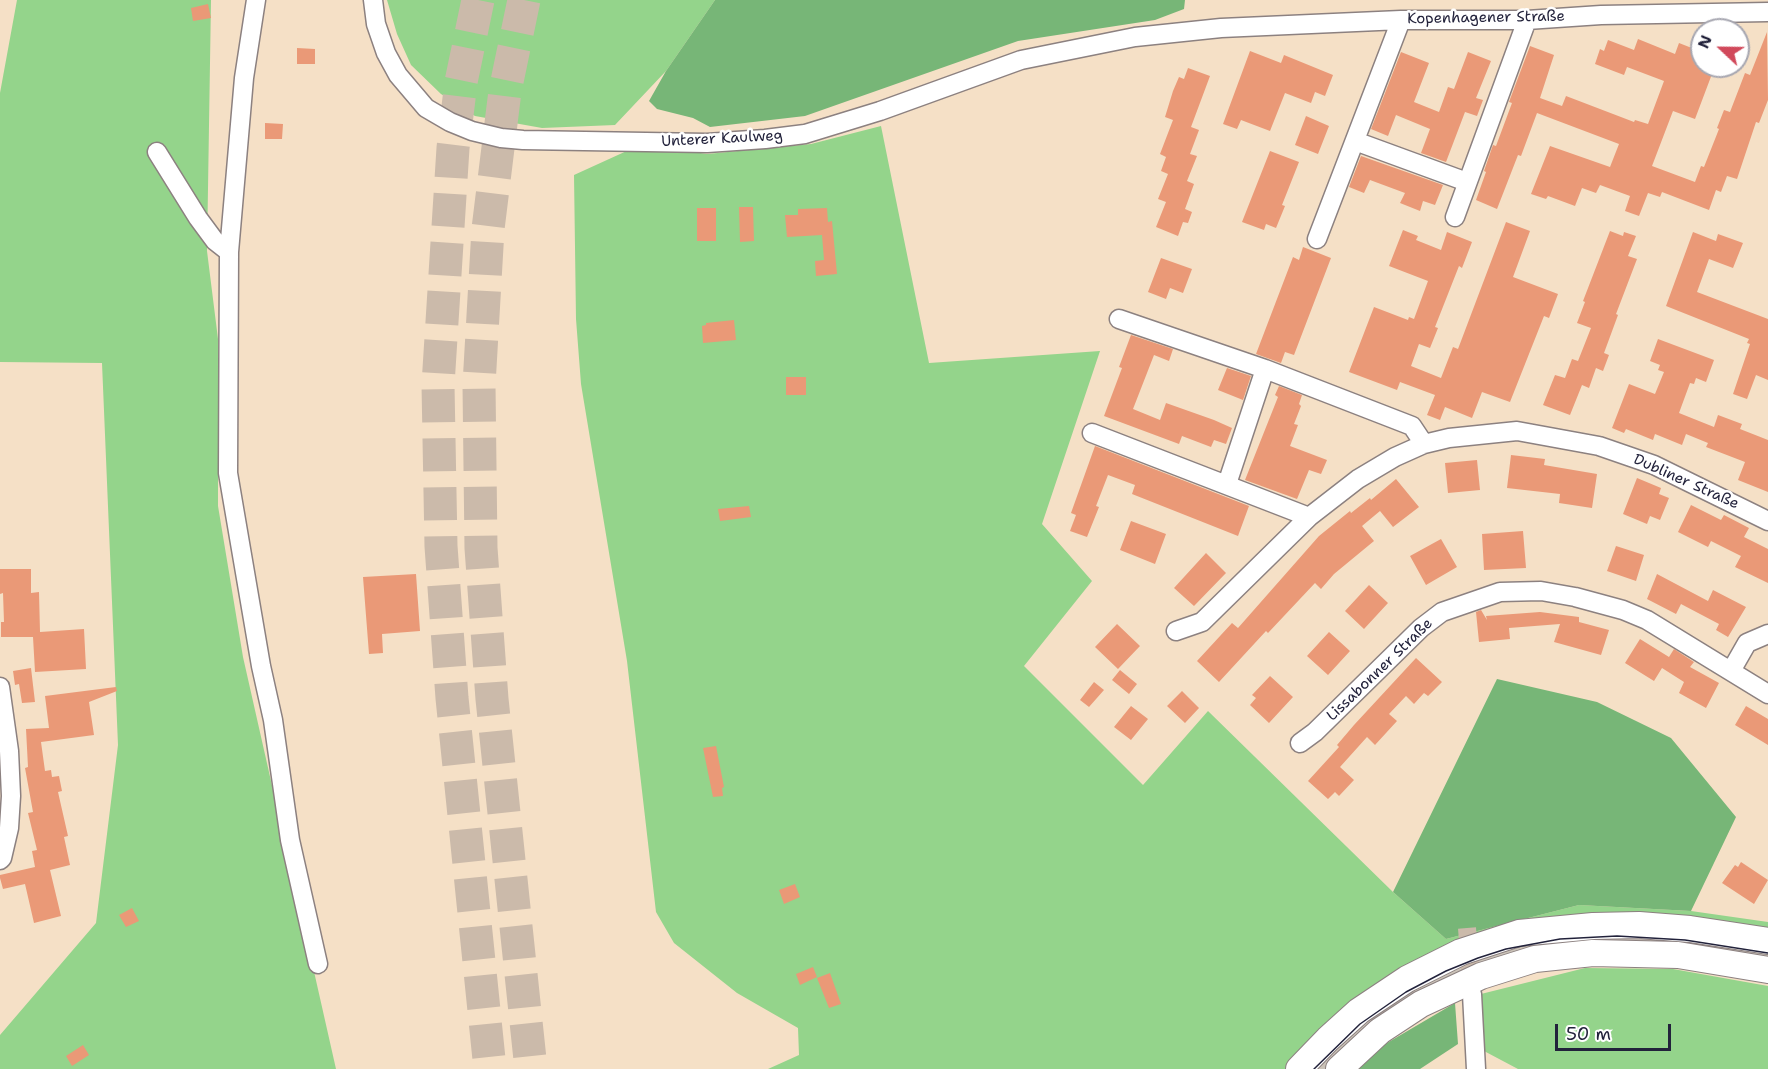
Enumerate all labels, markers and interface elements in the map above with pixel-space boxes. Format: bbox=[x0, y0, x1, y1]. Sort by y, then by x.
street label: Kopenhagener Straße bbox=[1407, 8, 1565, 28]
north arrow bbox=[1690, 18, 1750, 78]
text: N bbox=[1693, 32, 1717, 52]
street label: Unterer Kaulweg bbox=[661, 127, 783, 151]
street label: Dubliner Straße bbox=[1630, 451, 1742, 513]
street label: Lissabonner Straße bbox=[1323, 615, 1437, 725]
scale bar bbox=[1558, 1012, 1674, 1050]
text: 50 m bbox=[1566, 1022, 1611, 1046]

